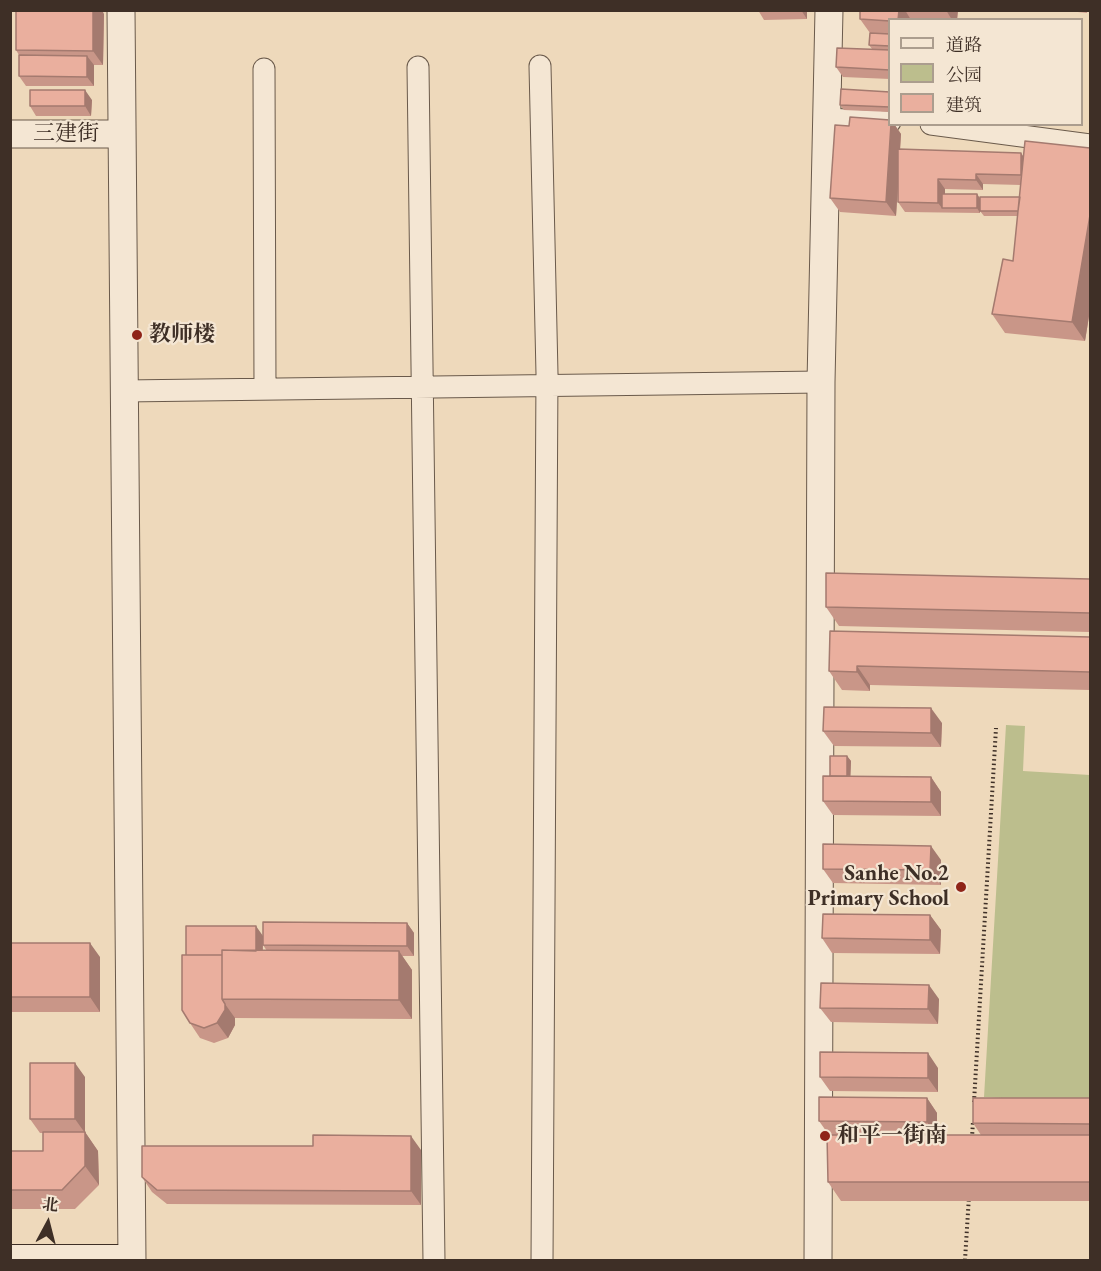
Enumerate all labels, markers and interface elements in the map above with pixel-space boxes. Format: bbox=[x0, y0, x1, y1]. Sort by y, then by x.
legend bbox=[888, 18, 1083, 126]
text: 道路 bbox=[946, 33, 982, 56]
text: 公园 bbox=[946, 63, 982, 86]
text: 建筑 bbox=[946, 93, 982, 116]
street label: 三建街 bbox=[33, 121, 99, 147]
place label: 教师楼 bbox=[149, 322, 215, 348]
marker: 教师楼 bbox=[130, 328, 144, 342]
place label: Sanhe No.2 Primary School bbox=[807, 861, 949, 912]
marker: Sanhe No.2 Primary School bbox=[954, 880, 968, 894]
place label: 和平一街南 bbox=[837, 1123, 947, 1149]
marker: 和平一街南 bbox=[818, 1129, 832, 1143]
north arrow bbox=[18, 1193, 78, 1253]
text: 北 bbox=[41, 1193, 59, 1216]

